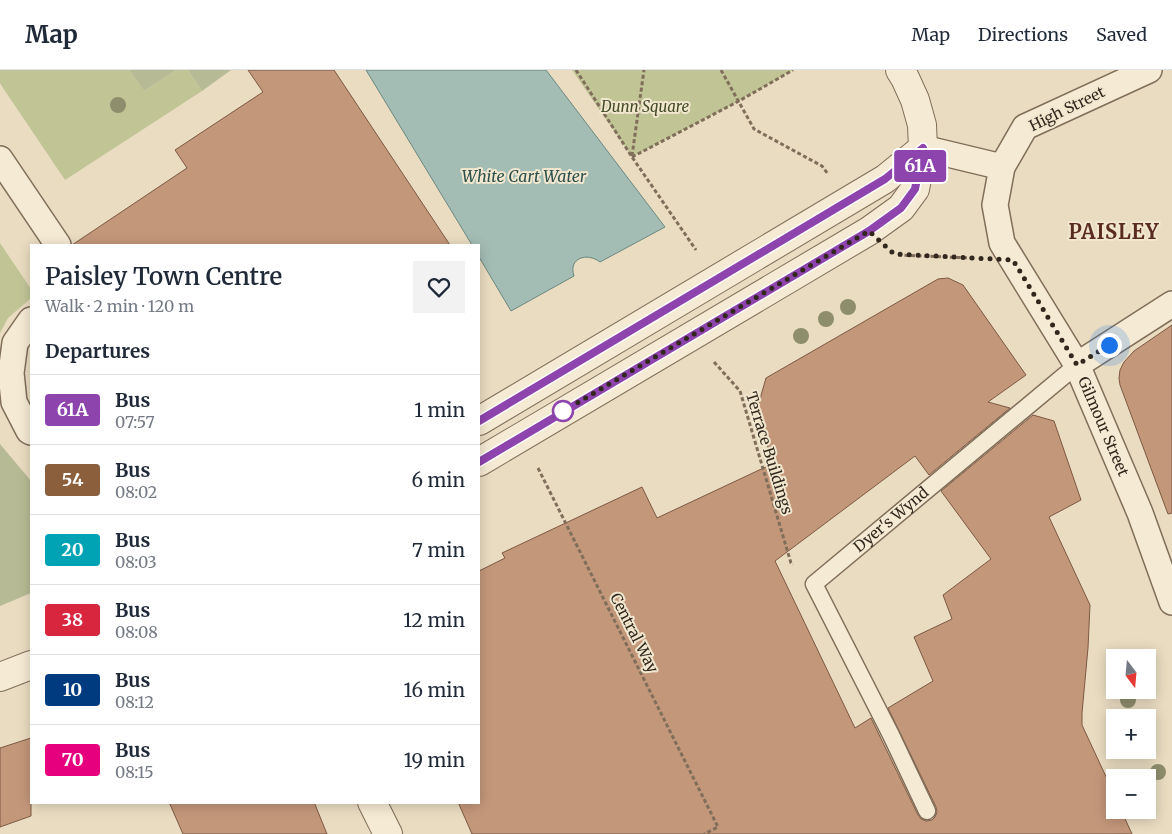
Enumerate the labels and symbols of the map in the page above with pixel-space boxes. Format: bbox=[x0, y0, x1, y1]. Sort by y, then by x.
street label: High Street bbox=[1026, 82, 1108, 135]
park label: Dunn Square bbox=[600, 97, 689, 116]
line badge: 61A bbox=[891, 150, 949, 182]
water label: White Cart Water bbox=[462, 166, 587, 186]
district label: PAISLEY bbox=[1068, 219, 1160, 244]
your location bbox=[1097, 333, 1122, 358]
street label: Gilmour Street bbox=[1074, 374, 1133, 479]
street label: Terrace Buildings bbox=[742, 389, 797, 516]
unlabelled marker bbox=[552, 400, 574, 422]
street label: Dyer's Wynd bbox=[850, 483, 932, 556]
street label: Central Way bbox=[606, 590, 663, 676]
north arrow bbox=[1106, 649, 1156, 699]

